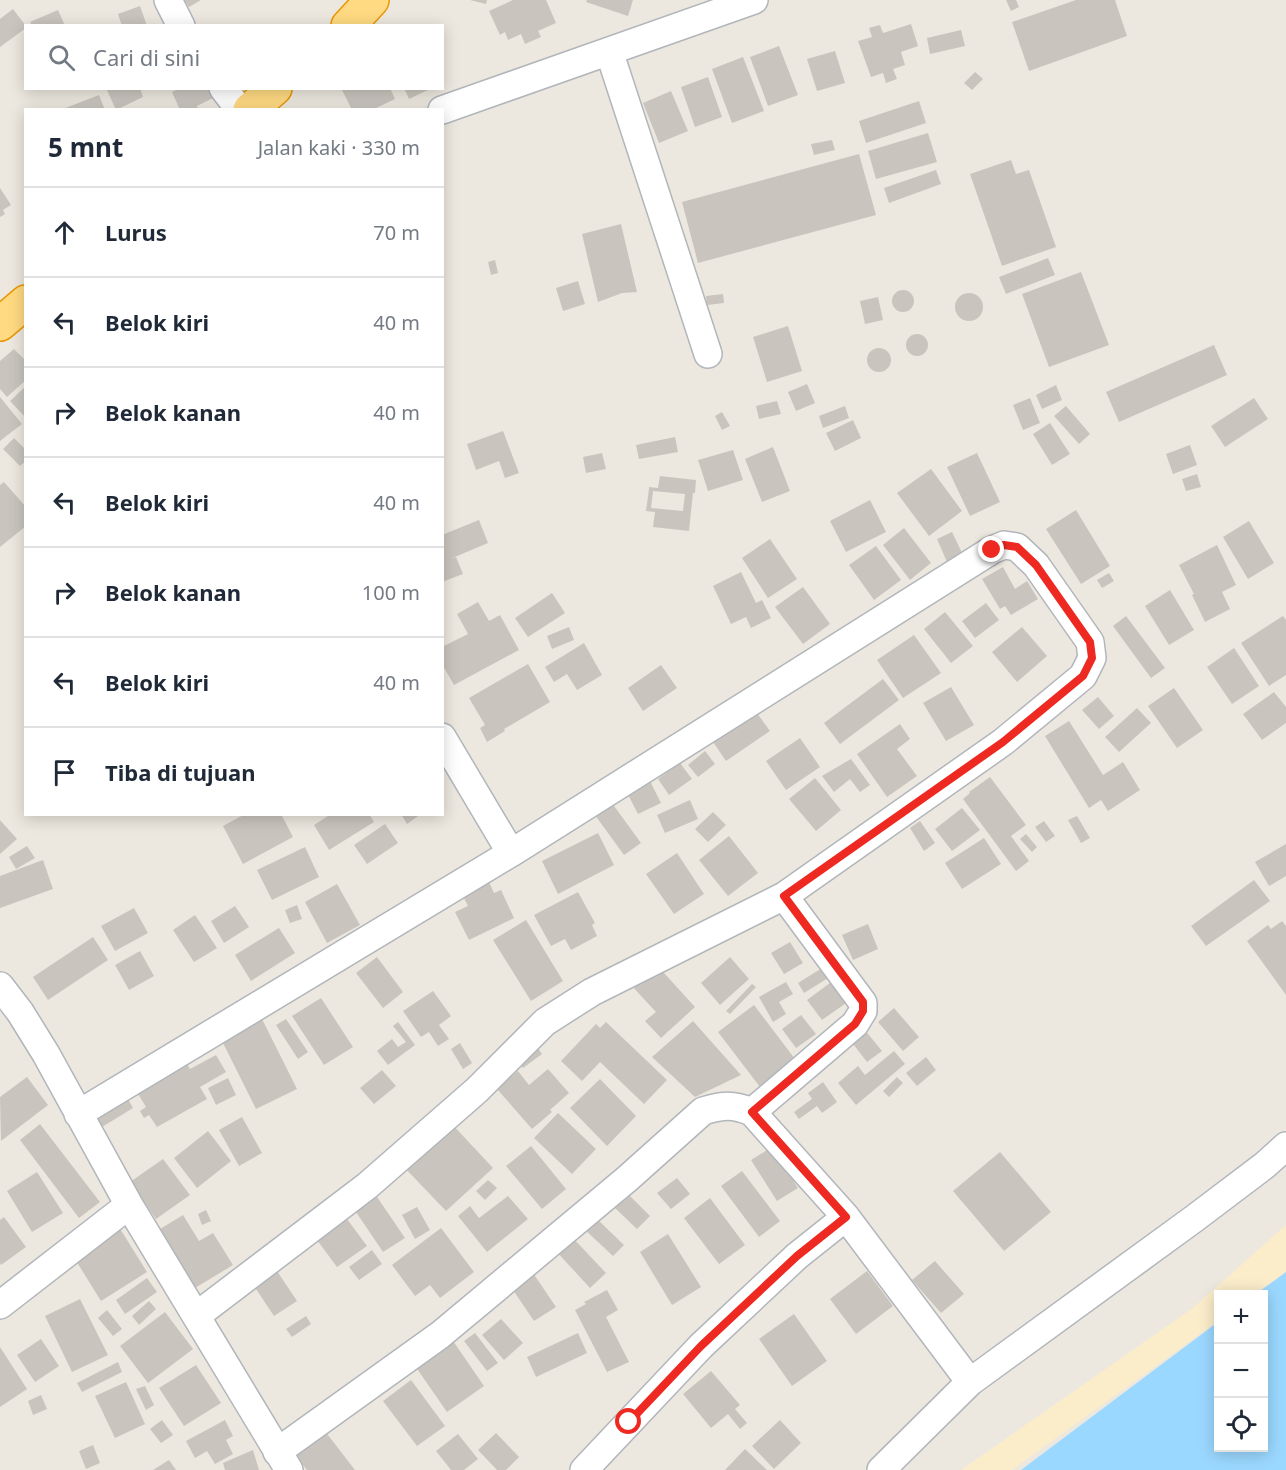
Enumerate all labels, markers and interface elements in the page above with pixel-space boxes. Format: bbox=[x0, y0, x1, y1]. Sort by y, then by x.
search box bbox=[24, 24, 444, 90]
icon: search bbox=[45, 41, 78, 74]
text: Cari di sini bbox=[93, 42, 200, 72]
text: 5 mnt bbox=[48, 129, 123, 165]
text: Jalan kaki · 330 m bbox=[258, 134, 420, 161]
icon: ahead bbox=[48, 216, 81, 249]
text: Lurus bbox=[105, 217, 167, 247]
text: 70 m bbox=[373, 219, 420, 246]
icon: left bbox=[48, 306, 81, 339]
text: Belok kiri bbox=[105, 307, 209, 337]
text: 40 m bbox=[373, 309, 420, 336]
icon: right bbox=[48, 396, 81, 429]
text: Belok kanan bbox=[105, 397, 241, 427]
text: 40 m bbox=[373, 399, 420, 426]
icon: left bbox=[48, 486, 81, 519]
text: Belok kiri bbox=[105, 487, 209, 517]
text: 40 m bbox=[373, 489, 420, 516]
route end bbox=[978, 536, 1004, 562]
icon: right bbox=[48, 576, 81, 609]
text: Belok kanan bbox=[105, 577, 241, 607]
text: 100 m bbox=[362, 579, 420, 606]
icon: left bbox=[48, 666, 81, 699]
text: Belok kiri bbox=[105, 667, 209, 697]
text: 40 m bbox=[373, 669, 420, 696]
icon: arrive bbox=[48, 756, 81, 789]
text: Tiba di tujuan bbox=[105, 757, 255, 787]
map controls bbox=[1214, 1290, 1268, 1452]
button: + bbox=[1214, 1290, 1268, 1344]
button: − bbox=[1214, 1344, 1268, 1398]
button: locate bbox=[1214, 1398, 1268, 1452]
route start bbox=[615, 1408, 641, 1434]

